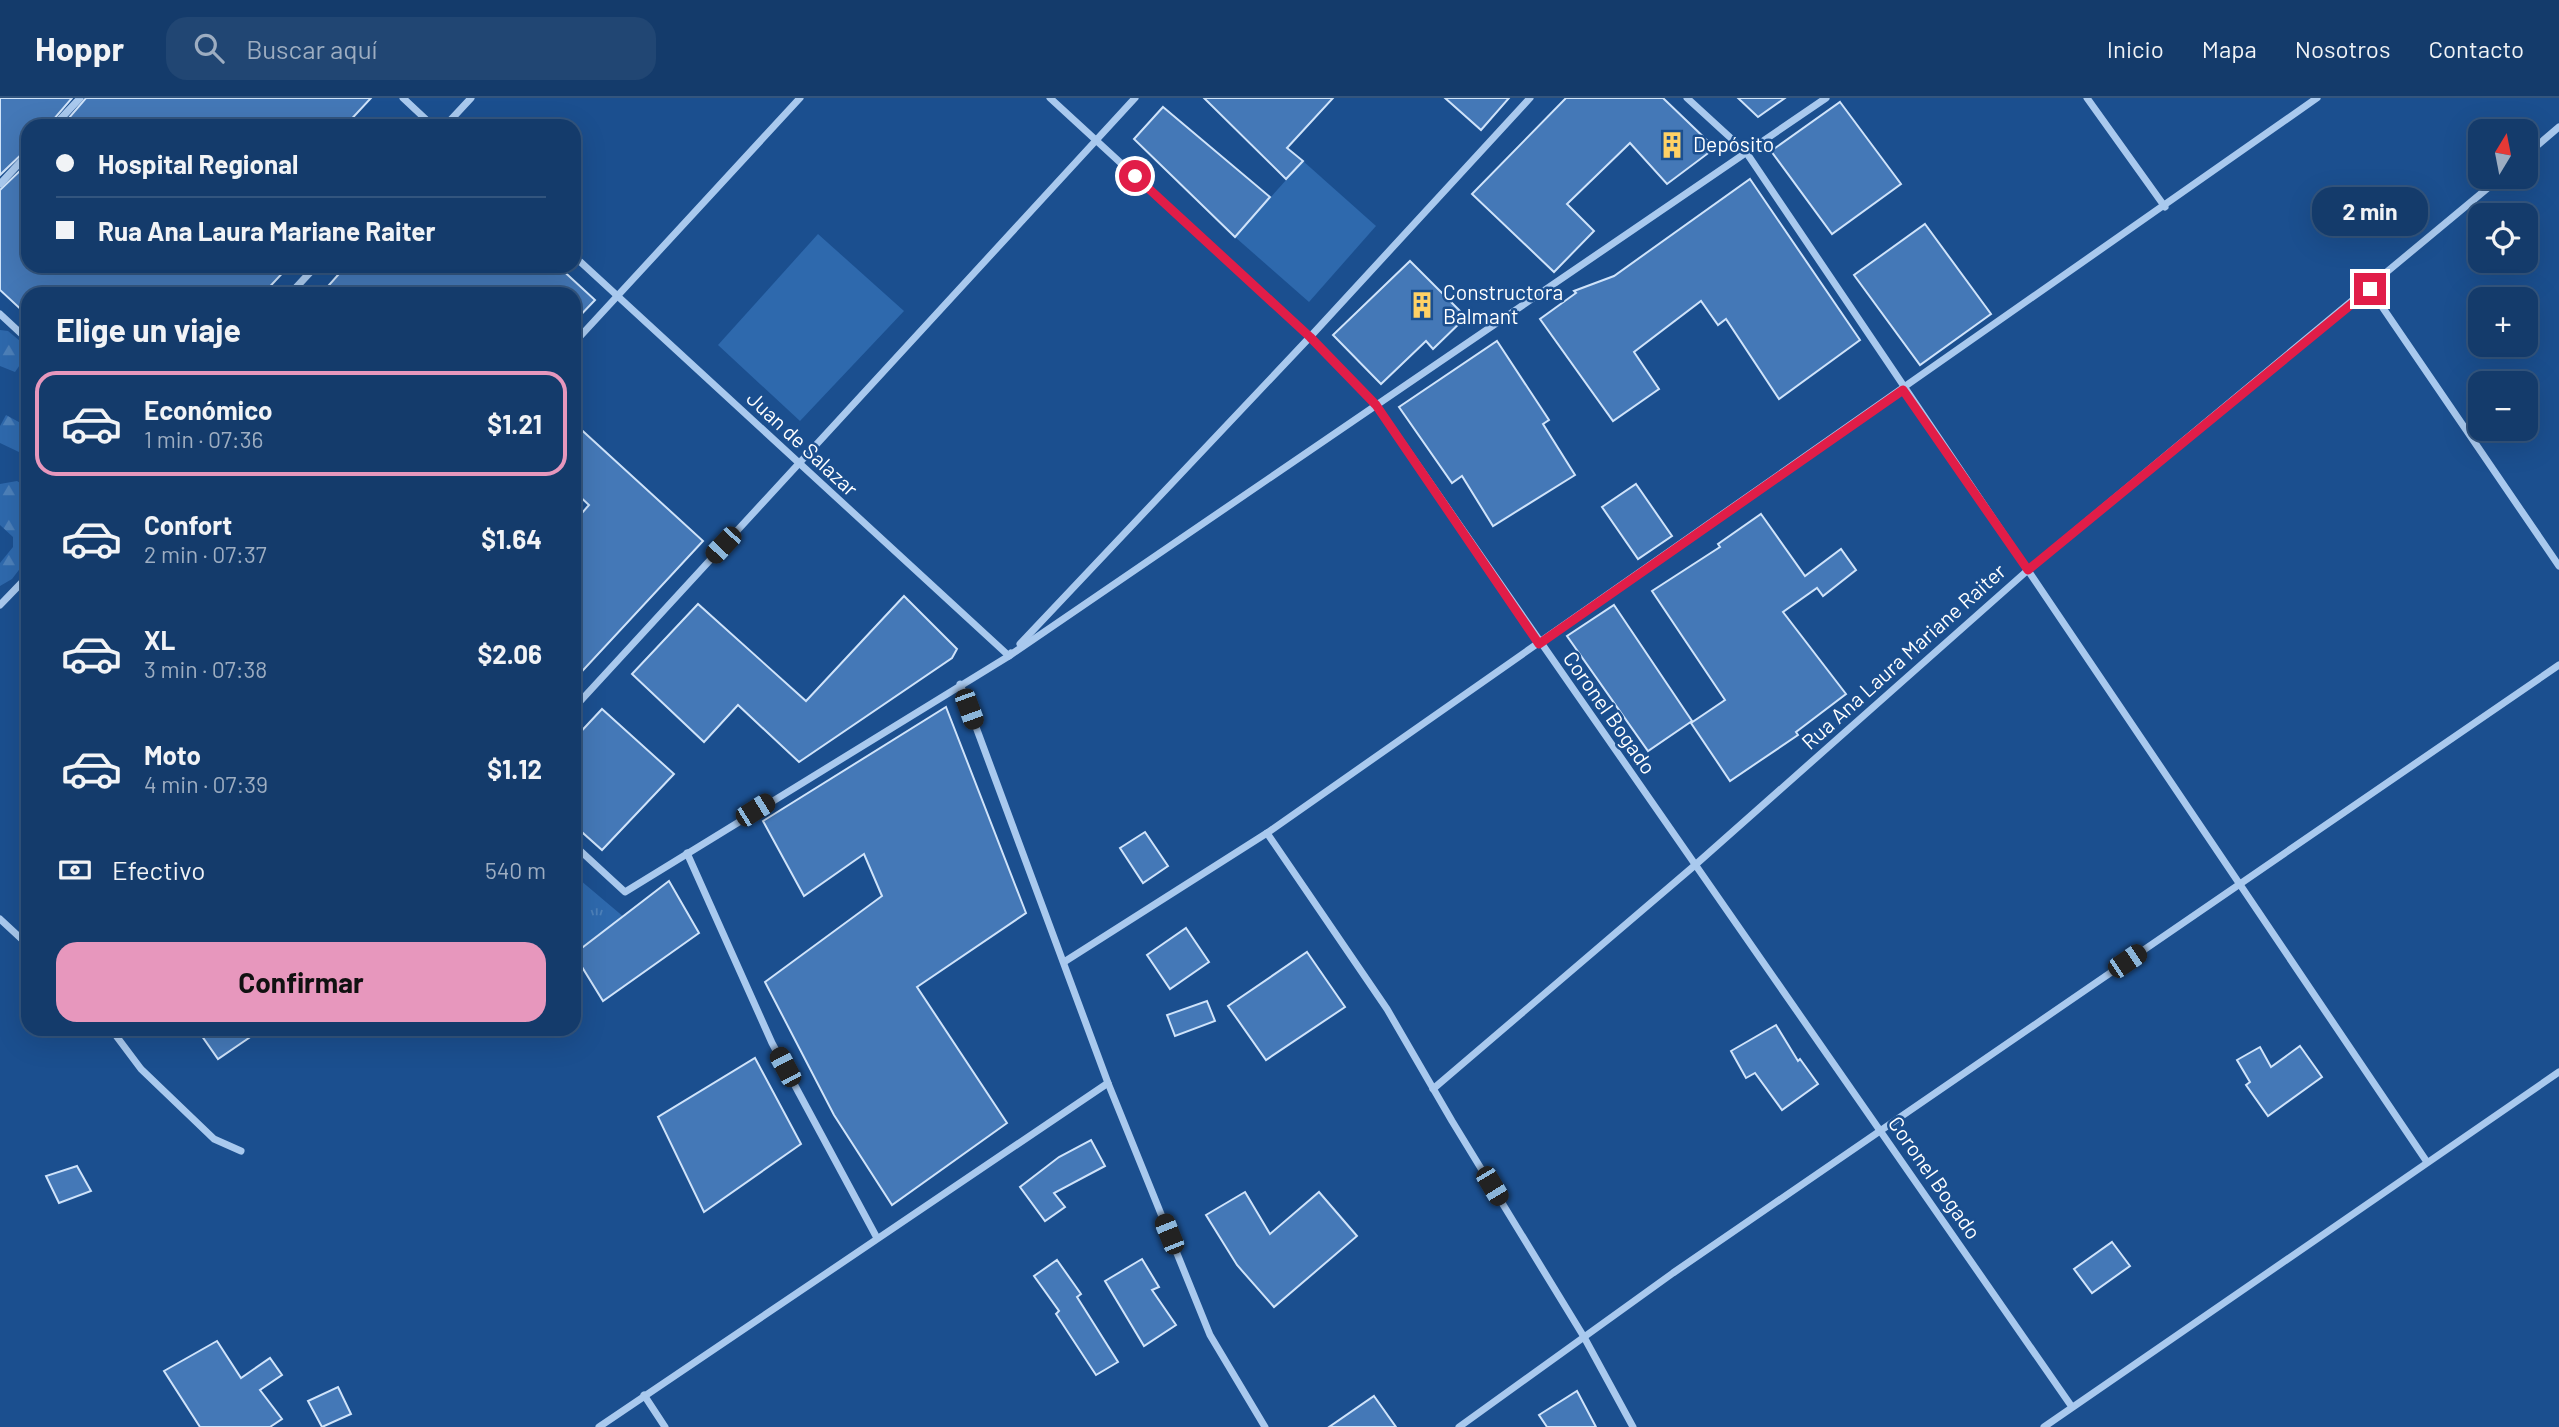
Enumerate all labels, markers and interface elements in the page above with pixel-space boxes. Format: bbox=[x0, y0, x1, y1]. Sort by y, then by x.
search box bbox=[166, 17, 656, 80]
text: Hoppr bbox=[35, 28, 124, 68]
icon: search bbox=[190, 29, 228, 67]
text: Buscar aquí bbox=[246, 33, 377, 64]
text: Inicio bbox=[2107, 34, 2164, 63]
text: Mapa bbox=[2202, 34, 2257, 63]
text: Nosotros bbox=[2295, 34, 2391, 63]
text: Contacto bbox=[2429, 34, 2524, 63]
north arrow bbox=[2468, 119, 2538, 189]
map controls bbox=[2468, 119, 2538, 441]
building icon: Depósito bbox=[1657, 130, 1687, 160]
place label: Depósito bbox=[1693, 131, 1774, 156]
text: Hospital Regional bbox=[98, 148, 298, 179]
route start bbox=[1119, 160, 1151, 192]
callout: 2 min bbox=[2312, 188, 2428, 236]
text: 2 min bbox=[2342, 197, 2398, 225]
button: locate bbox=[2468, 203, 2538, 273]
text: Rua Ana Laura Mariane Raiter bbox=[98, 215, 436, 246]
route end bbox=[2354, 273, 2386, 305]
place label: Constructora Balmant bbox=[1443, 279, 1563, 328]
button: + bbox=[2468, 287, 2538, 357]
building icon: Constructora Balmant bbox=[1407, 290, 1437, 320]
text: Elige un viaje bbox=[56, 310, 241, 348]
button: − bbox=[2468, 371, 2538, 441]
street label: Juan de Salazar bbox=[742, 385, 864, 501]
icon: car bbox=[60, 392, 123, 455]
text: Económico bbox=[144, 394, 273, 425]
text: $1.21 bbox=[487, 408, 542, 439]
text: 1 min · 07:36 bbox=[144, 425, 263, 453]
icon: car bbox=[60, 507, 123, 570]
text: Confort bbox=[144, 509, 232, 540]
car bbox=[701, 522, 746, 568]
text: $1.64 bbox=[481, 523, 542, 554]
text: 2 min · 07:37 bbox=[144, 540, 267, 568]
street label: Rua Ana Laura Mariane Raiter bbox=[1796, 557, 2010, 754]
icon: car bbox=[60, 622, 123, 685]
text: XL bbox=[144, 624, 175, 655]
text: $2.06 bbox=[477, 638, 542, 669]
street label: Coronel Bogado bbox=[1559, 646, 1662, 778]
text: 3 min · 07:38 bbox=[144, 655, 267, 683]
car bbox=[952, 686, 987, 732]
icon: car bbox=[60, 737, 123, 800]
text: Moto bbox=[144, 739, 201, 770]
text: $1.12 bbox=[487, 753, 542, 784]
text: 4 min · 07:39 bbox=[144, 770, 268, 798]
car bbox=[732, 790, 779, 830]
icon: cash bbox=[56, 851, 94, 889]
text: Efectivo bbox=[112, 854, 205, 885]
text: 540 m bbox=[485, 856, 546, 884]
car bbox=[2104, 941, 2151, 981]
button: Confirmar bbox=[56, 942, 546, 1022]
car bbox=[766, 1044, 805, 1090]
street label: Coronel Bogado bbox=[1884, 1111, 1987, 1243]
car bbox=[1473, 1163, 1512, 1209]
car bbox=[1152, 1211, 1187, 1257]

